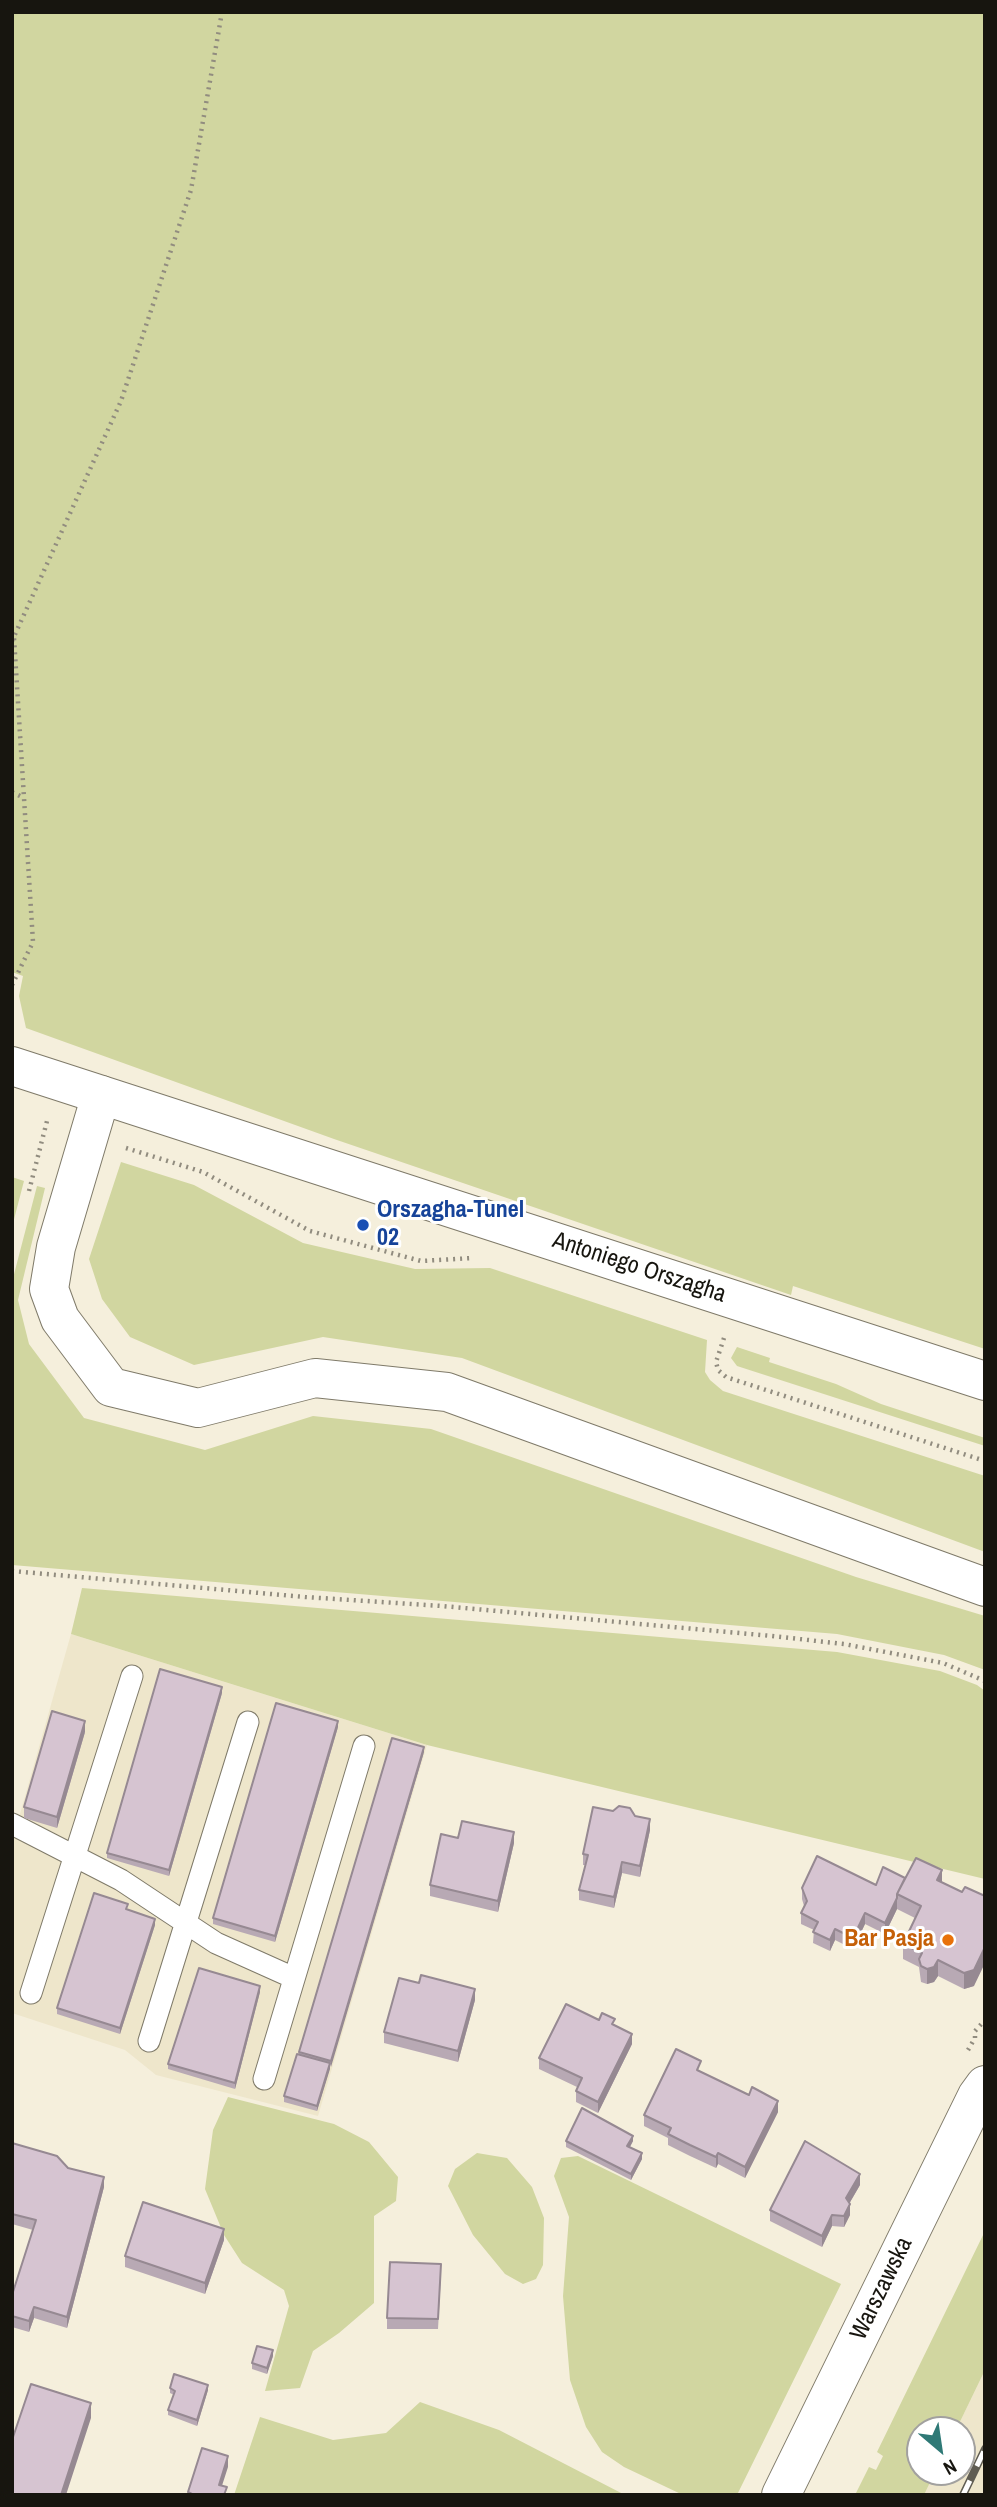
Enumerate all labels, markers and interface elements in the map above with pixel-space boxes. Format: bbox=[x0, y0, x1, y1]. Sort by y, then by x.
place label: Orszagha-Tunel 02 bbox=[377, 1197, 524, 1253]
marker: Orszagha-Tunel 02 bbox=[355, 1217, 371, 1233]
street label: Antoniego Orszagha bbox=[549, 1226, 729, 1310]
place label: Bar Pasja bbox=[844, 1926, 934, 1954]
marker: Bar Pasja bbox=[940, 1932, 956, 1948]
street label: Warszawska bbox=[845, 2233, 919, 2345]
north arrow bbox=[906, 2416, 976, 2486]
text: N bbox=[939, 2454, 961, 2482]

